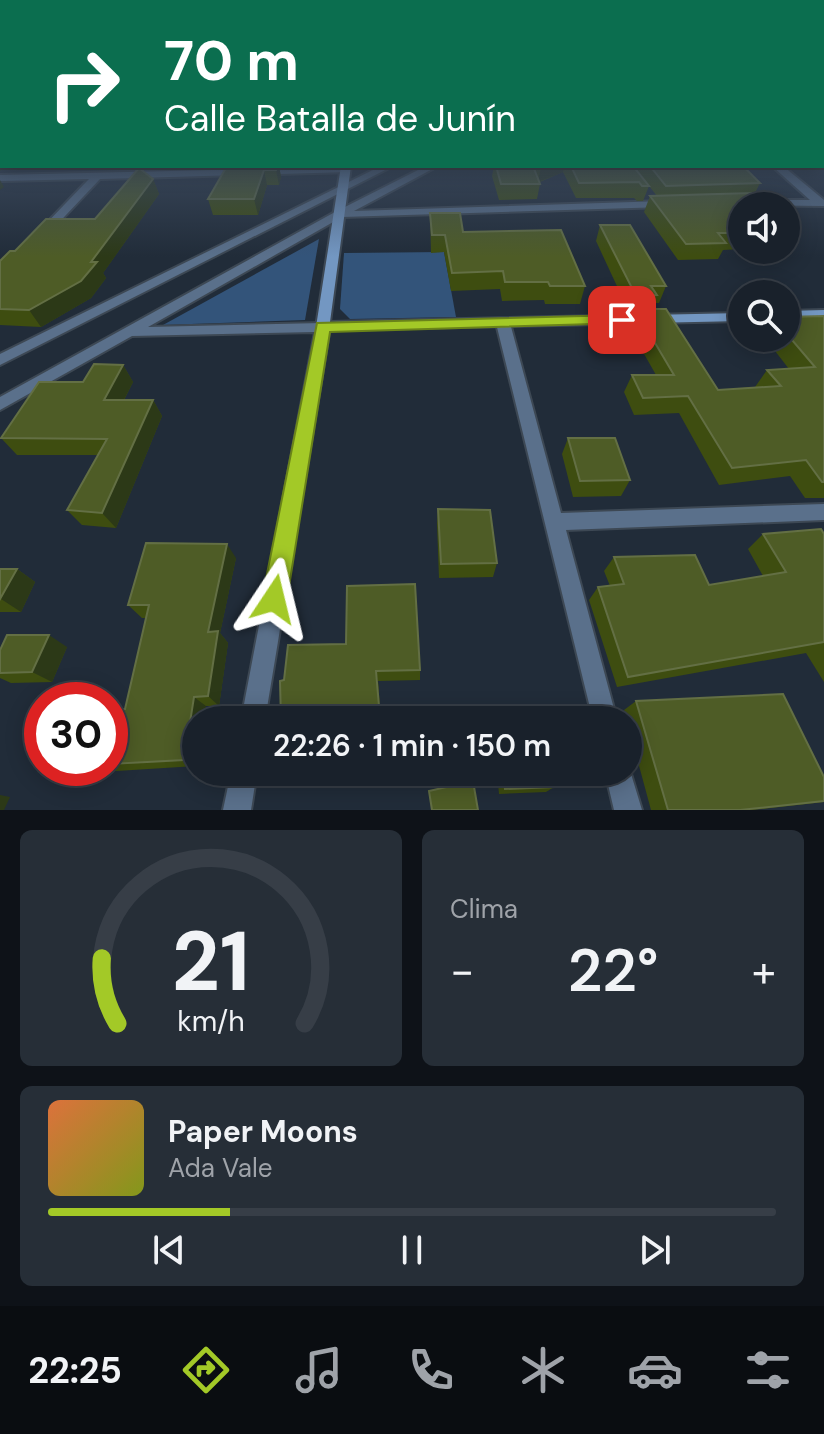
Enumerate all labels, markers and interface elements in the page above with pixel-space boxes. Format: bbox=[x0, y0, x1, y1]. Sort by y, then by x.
text: 70 m bbox=[164, 24, 299, 97]
icon: right bbox=[32, 32, 136, 136]
text: Calle Batalla de Junín bbox=[164, 95, 516, 142]
map controls bbox=[728, 192, 800, 352]
button: sound bbox=[728, 192, 800, 264]
button: search bbox=[728, 280, 800, 352]
pin bbox=[588, 286, 656, 354]
icon: arrive bbox=[600, 298, 644, 342]
position arrow bbox=[232, 557, 316, 641]
speed limit sign: 30 bbox=[24, 682, 128, 786]
text: 22:26 · 1 min · 150 m bbox=[273, 726, 551, 765]
text: Clima bbox=[450, 892, 518, 926]
text: 21 bbox=[172, 907, 250, 1016]
text: 22° bbox=[568, 931, 658, 1010]
text: − bbox=[450, 942, 474, 1000]
text: + bbox=[752, 942, 776, 1000]
text: km/h bbox=[177, 1003, 245, 1040]
text: Paper Moons bbox=[168, 1112, 358, 1151]
text: Ada Vale bbox=[168, 1151, 273, 1185]
icon: previous bbox=[147, 1228, 191, 1272]
icon: pause bbox=[390, 1228, 434, 1272]
icon: next bbox=[633, 1228, 677, 1272]
icon: directions bbox=[178, 1342, 234, 1398]
icon: music bbox=[291, 1342, 347, 1398]
icon: phone bbox=[403, 1342, 459, 1398]
icon: climate bbox=[515, 1342, 571, 1398]
icon: car bbox=[627, 1342, 683, 1398]
icon: filters bbox=[740, 1342, 796, 1398]
text: 22:25 bbox=[28, 1347, 122, 1394]

